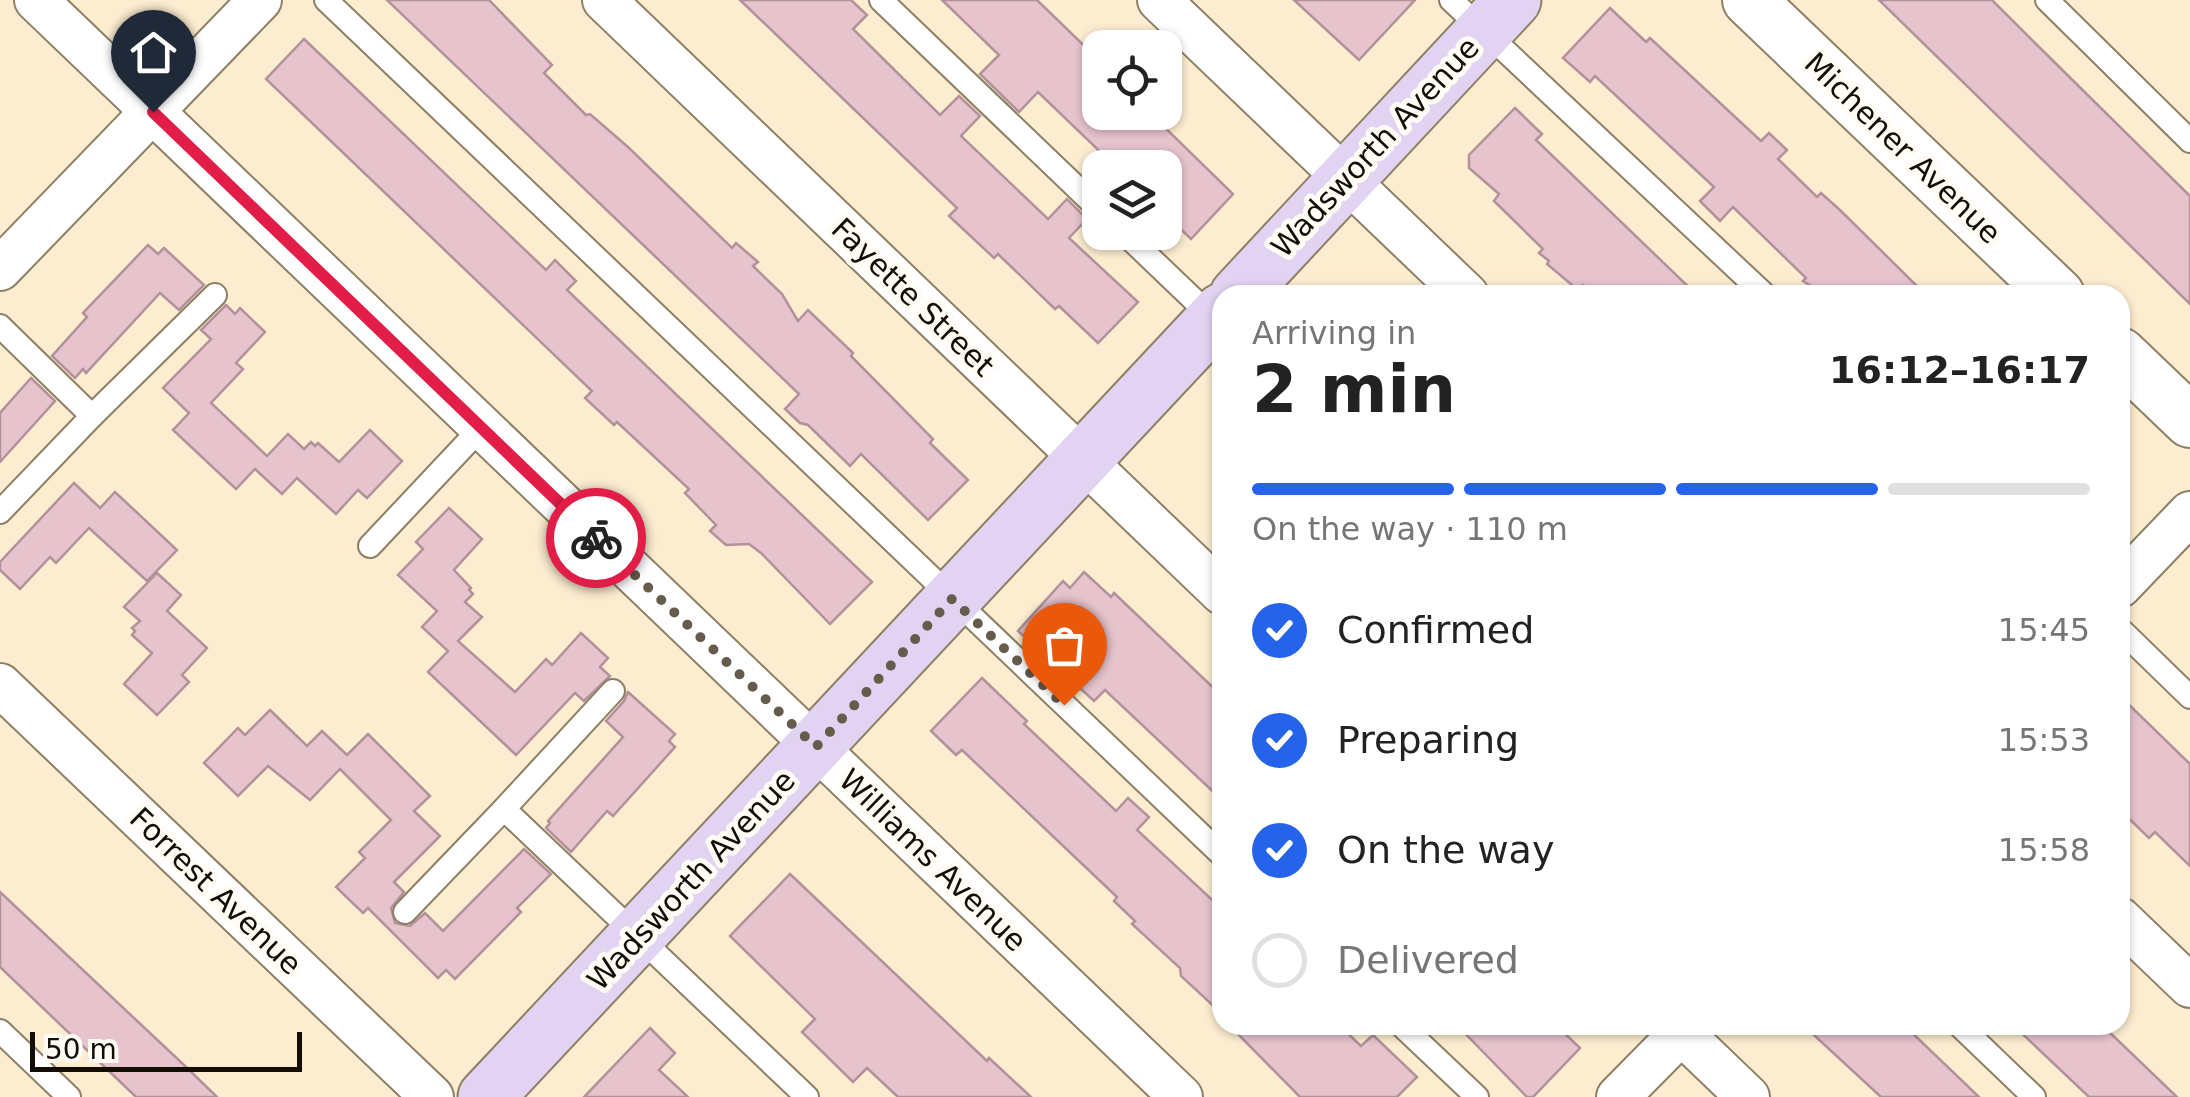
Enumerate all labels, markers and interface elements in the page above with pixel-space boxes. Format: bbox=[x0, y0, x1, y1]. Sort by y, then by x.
pin bbox=[111, 10, 196, 113]
icon: home bbox=[126, 25, 181, 80]
map controls bbox=[1082, 30, 1182, 250]
button: locate bbox=[1082, 30, 1182, 130]
street label: Wadsworth Avenue bbox=[1264, 30, 1486, 264]
street label: Michener Avenue bbox=[1798, 45, 2008, 251]
button: layers bbox=[1082, 150, 1182, 250]
street label: Fayette Street bbox=[825, 211, 1001, 383]
text: Arriving in bbox=[1252, 314, 1416, 352]
text: 16:12–16:17 bbox=[1829, 348, 2090, 392]
text: 2 min bbox=[1252, 352, 1456, 427]
courier bbox=[546, 488, 646, 588]
text: On the way · 110 m bbox=[1252, 510, 1568, 548]
icon: bike bbox=[569, 511, 624, 566]
pin bbox=[1022, 603, 1107, 706]
icon: check bbox=[1252, 603, 1307, 658]
text: Confirmed bbox=[1337, 608, 1534, 652]
text: 15:45 bbox=[1998, 611, 2090, 649]
icon: bag bbox=[1037, 618, 1092, 673]
icon: check bbox=[1252, 713, 1307, 768]
text: Preparing bbox=[1337, 718, 1519, 762]
text: 15:53 bbox=[1998, 721, 2090, 759]
street label: Williams Avenue bbox=[832, 762, 1034, 958]
street label: Wadsworth Avenue bbox=[580, 763, 802, 997]
street label: Forrest Avenue bbox=[123, 800, 309, 982]
icon: check bbox=[1252, 823, 1307, 878]
text: On the way bbox=[1337, 828, 1554, 872]
text: 15:58 bbox=[1998, 831, 2090, 869]
text: Delivered bbox=[1337, 938, 1519, 982]
scale bar bbox=[30, 1027, 302, 1072]
text: 50 m bbox=[45, 1033, 117, 1066]

